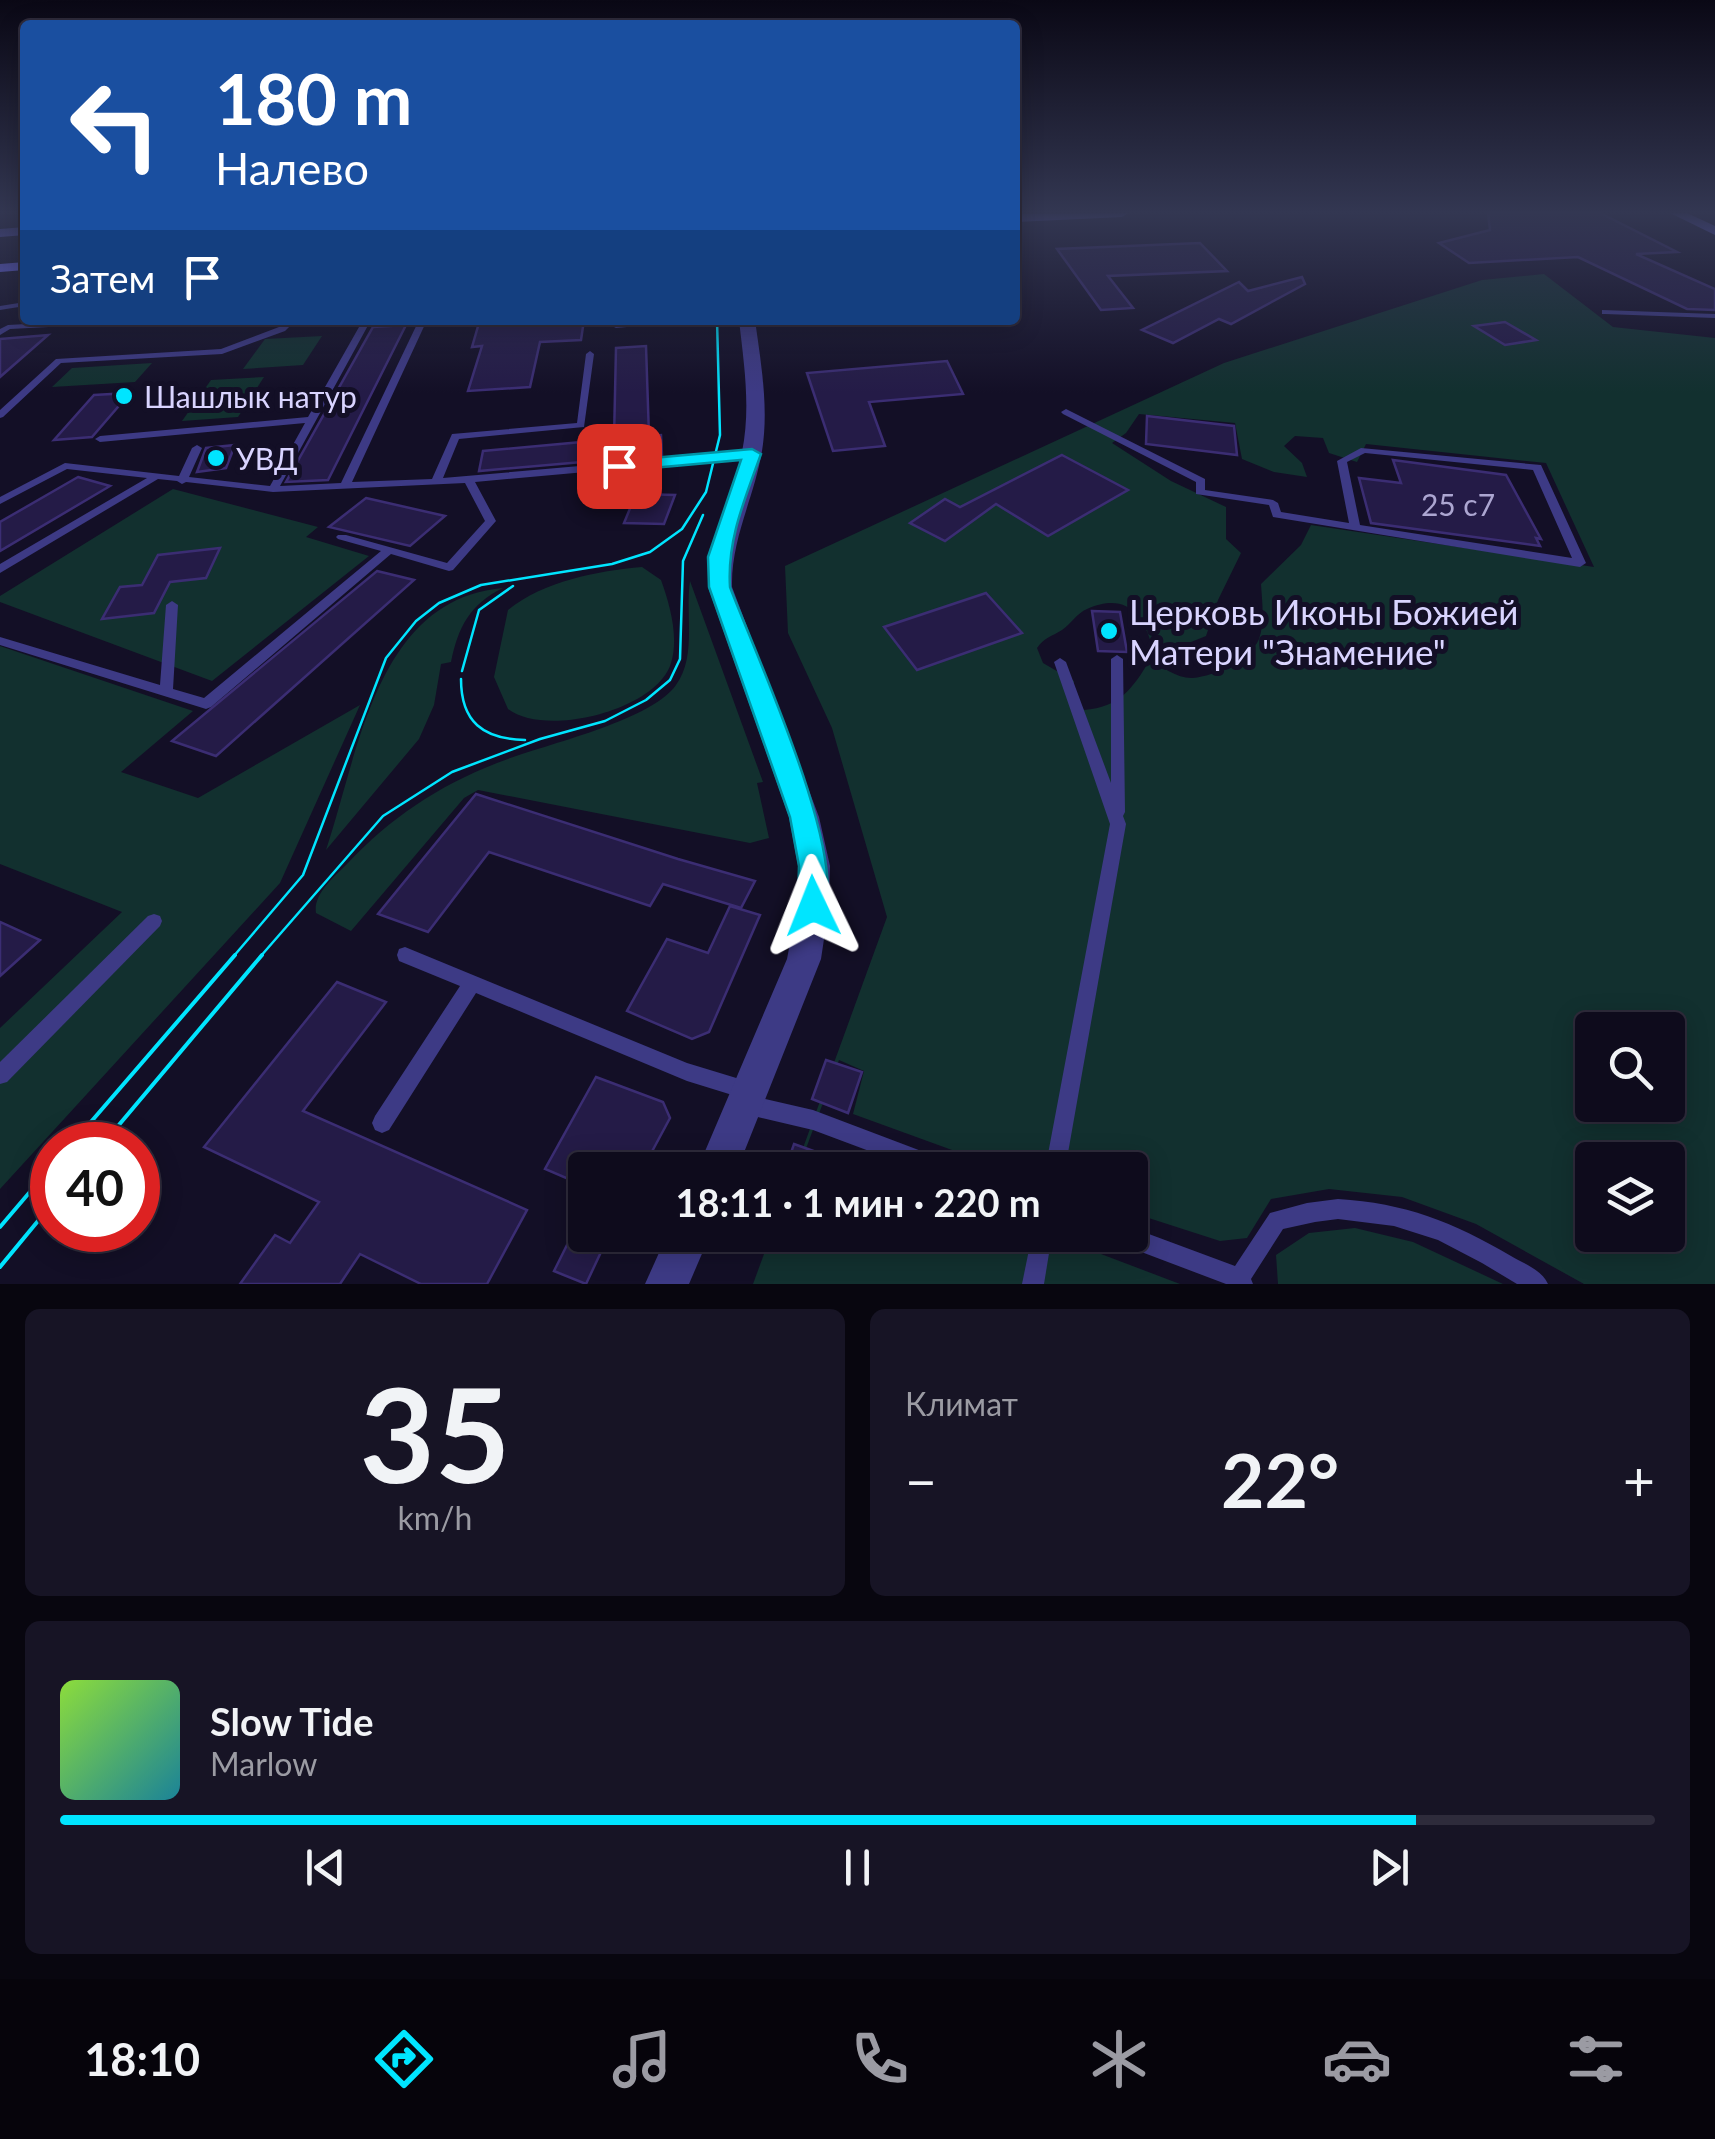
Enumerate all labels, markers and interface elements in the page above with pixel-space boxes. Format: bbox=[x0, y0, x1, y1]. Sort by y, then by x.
text: 180 m bbox=[215, 56, 412, 140]
icon: left bbox=[50, 60, 180, 190]
text: Налево bbox=[215, 141, 369, 195]
icon: arrive bbox=[175, 250, 230, 305]
text: Затем bbox=[50, 255, 155, 301]
place label: Шашлык натур bbox=[144, 378, 357, 414]
marker: Шашлык натур bbox=[113, 385, 135, 407]
pin bbox=[577, 424, 662, 509]
icon: arrive bbox=[592, 439, 647, 494]
place label: УВД bbox=[236, 440, 298, 476]
marker: УВД bbox=[205, 447, 227, 469]
house number: 25 с7 bbox=[1421, 486, 1495, 522]
place label: Церковь Иконы Божией Матери "Знамение" bbox=[1129, 590, 1518, 672]
marker: Церковь Иконы Божией Матери "Знамение" bbox=[1098, 620, 1120, 642]
position arrow bbox=[761, 854, 865, 958]
map controls bbox=[1575, 1012, 1685, 1252]
button: search bbox=[1575, 1012, 1685, 1122]
speed limit sign: 40 bbox=[30, 1122, 160, 1252]
button: layers bbox=[1575, 1142, 1685, 1252]
text: 18:11 · 1 мин · 220 m bbox=[675, 1179, 1041, 1225]
text: 35 bbox=[360, 1355, 510, 1511]
text: Климат bbox=[905, 1384, 1018, 1423]
text: 22° bbox=[1221, 1434, 1339, 1524]
text: − bbox=[905, 1447, 937, 1513]
text: + bbox=[1623, 1447, 1655, 1513]
text: km/h bbox=[398, 1498, 472, 1537]
text: Slow Tide bbox=[210, 1698, 373, 1744]
text: Marlow bbox=[210, 1744, 317, 1783]
icon: previous bbox=[298, 1840, 353, 1895]
icon: pause bbox=[830, 1840, 885, 1895]
icon: next bbox=[1362, 1840, 1417, 1895]
icon: directions bbox=[369, 2024, 439, 2094]
icon: music bbox=[607, 2024, 677, 2094]
icon: phone bbox=[845, 2024, 915, 2094]
icon: climate bbox=[1084, 2024, 1154, 2094]
icon: car bbox=[1322, 2024, 1392, 2094]
icon: filters bbox=[1561, 2024, 1631, 2094]
text: 18:10 bbox=[84, 2032, 200, 2086]

